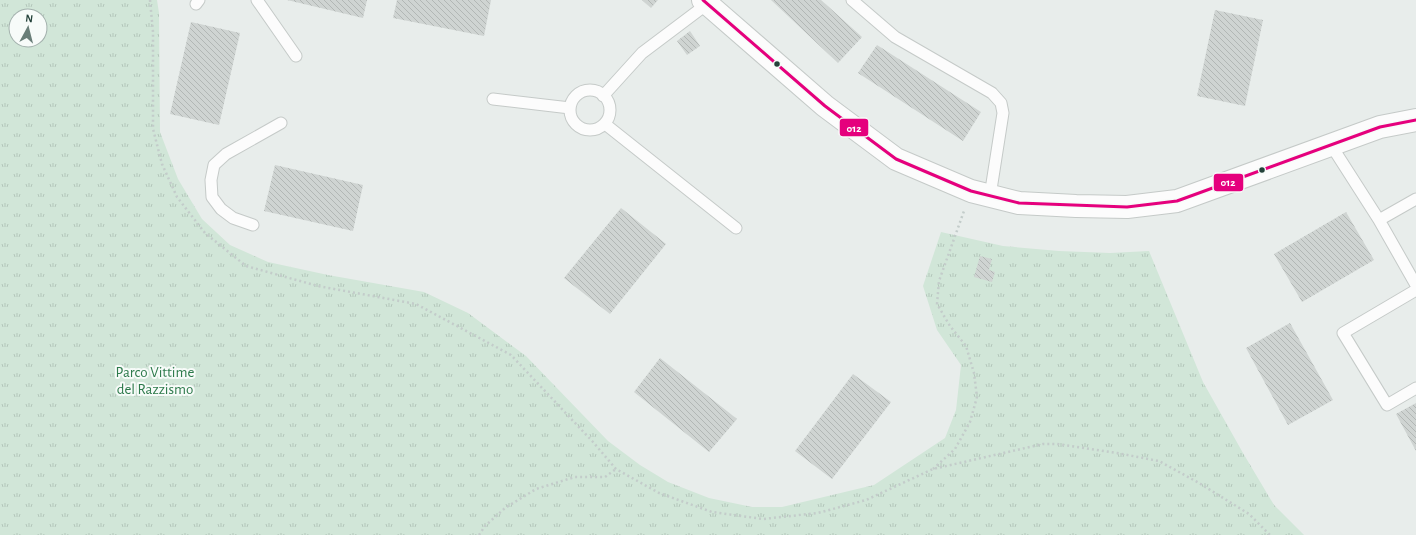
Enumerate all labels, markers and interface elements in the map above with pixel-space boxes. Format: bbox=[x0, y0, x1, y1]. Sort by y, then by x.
north arrow bbox=[8, 8, 48, 48]
text: N bbox=[25, 13, 34, 24]
unlabelled marker bbox=[772, 59, 782, 69]
line badge: 012 bbox=[839, 118, 869, 137]
text: 012 bbox=[847, 123, 861, 134]
unlabelled marker bbox=[1257, 165, 1267, 175]
line badge: 012 bbox=[1213, 173, 1244, 192]
text: 012 bbox=[1221, 177, 1235, 188]
park label: Parco Vittime del Razzismo bbox=[116, 365, 195, 397]

